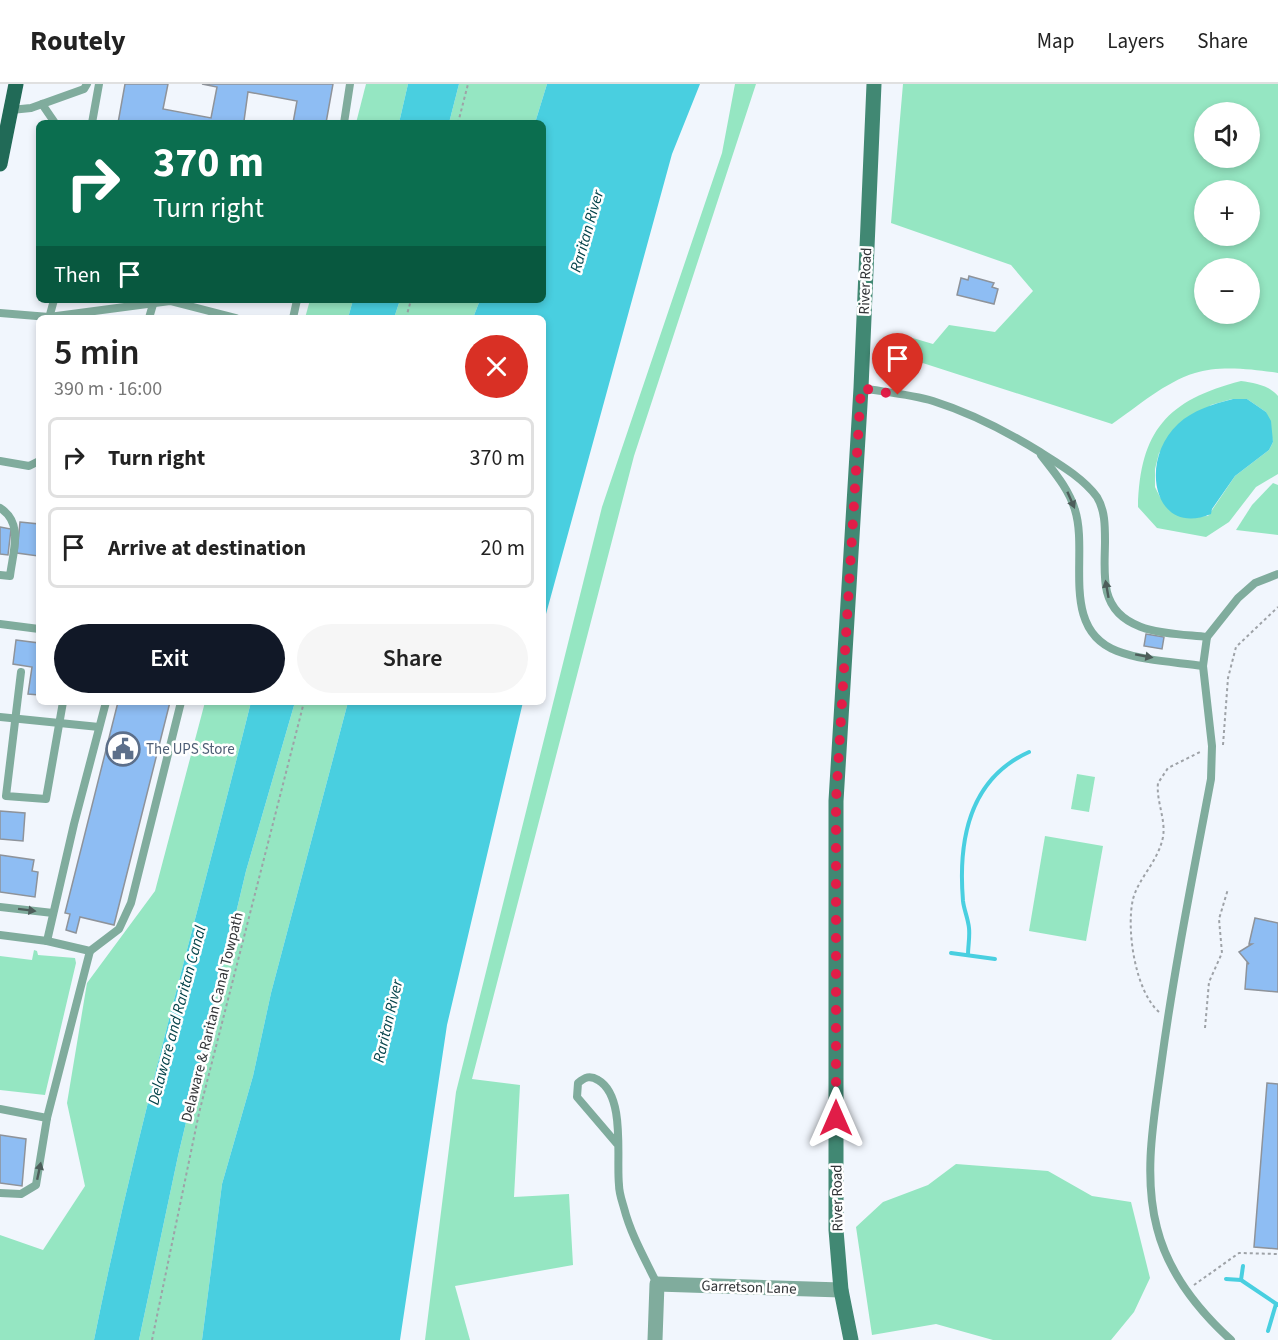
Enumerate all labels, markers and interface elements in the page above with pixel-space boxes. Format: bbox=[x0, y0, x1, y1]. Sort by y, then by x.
text: Routely bbox=[30, 21, 126, 61]
text: Map bbox=[1037, 26, 1074, 56]
text: Layers bbox=[1107, 26, 1164, 56]
text: Share bbox=[1197, 26, 1248, 56]
map controls bbox=[1194, 102, 1260, 324]
button: sound bbox=[1194, 102, 1260, 168]
text: 370 m bbox=[153, 133, 264, 193]
icon: right bbox=[54, 144, 132, 222]
button: + bbox=[1194, 180, 1260, 246]
water label: Raritan River bbox=[565, 186, 610, 275]
text: Turn right bbox=[153, 189, 264, 228]
street label: River Road bbox=[854, 247, 877, 315]
icon: arrive bbox=[113, 258, 146, 291]
button: − bbox=[1194, 258, 1260, 324]
text: Then bbox=[54, 259, 101, 291]
text: 5 min bbox=[54, 327, 140, 378]
pin bbox=[872, 333, 923, 395]
button: close bbox=[465, 335, 528, 398]
icon: arrive bbox=[881, 342, 914, 375]
text: 390 m · 16:00 bbox=[54, 375, 162, 403]
icon: right bbox=[57, 441, 90, 474]
text: Turn right bbox=[108, 442, 205, 474]
text: 370 m bbox=[470, 442, 525, 474]
one-way arrow bbox=[1066, 491, 1076, 509]
icon: arrive bbox=[57, 531, 90, 564]
text: Arrive at destination bbox=[108, 532, 306, 564]
text: 20 m bbox=[480, 532, 525, 564]
one-way arrow bbox=[1103, 579, 1112, 598]
button: Exit bbox=[54, 624, 285, 693]
button: Share bbox=[297, 624, 528, 693]
one-way arrow bbox=[1135, 652, 1154, 661]
public building icon: The UPS Store bbox=[105, 731, 141, 767]
place label: The UPS Store bbox=[146, 739, 235, 760]
one-way arrow bbox=[17, 905, 36, 915]
street label: Delaware & Raritan Canal Towpath bbox=[176, 910, 249, 1124]
water label: Delaware and Raritan Canal bbox=[142, 923, 211, 1107]
water label: Raritan River bbox=[368, 976, 409, 1065]
position arrow bbox=[804, 1086, 868, 1150]
one-way arrow bbox=[35, 1161, 44, 1180]
street label: River Road bbox=[826, 1164, 849, 1232]
street label: Garretson Lane bbox=[701, 1275, 797, 1300]

